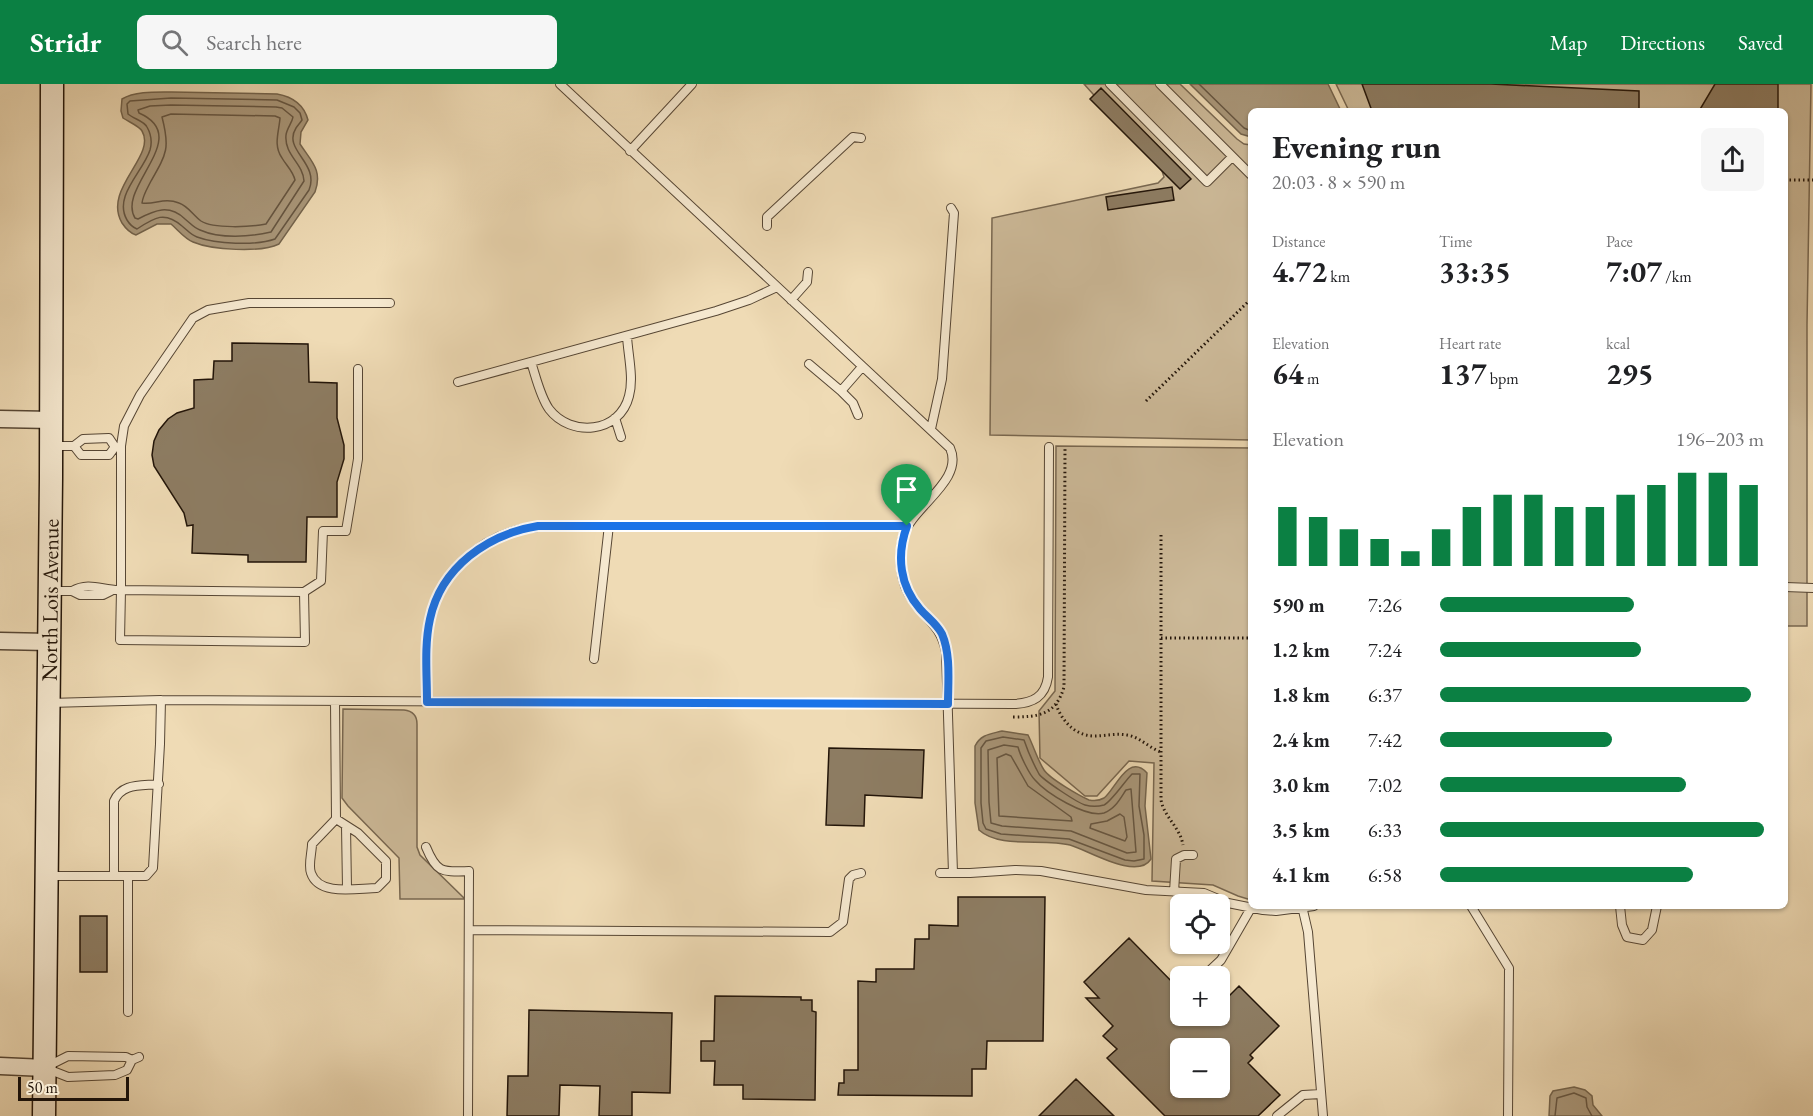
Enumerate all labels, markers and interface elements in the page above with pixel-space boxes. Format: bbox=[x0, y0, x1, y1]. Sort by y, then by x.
search box bbox=[137, 15, 557, 69]
text: Stridr bbox=[30, 24, 101, 60]
icon: search bbox=[158, 26, 191, 59]
text: Search here bbox=[206, 28, 302, 57]
text: Map bbox=[1550, 29, 1587, 56]
text: Directions bbox=[1620, 29, 1705, 56]
text: Saved bbox=[1738, 29, 1783, 56]
text: Evening run bbox=[1272, 125, 1441, 168]
button: share bbox=[1701, 128, 1764, 191]
text: 20:03 · 8 × 590 m bbox=[1272, 169, 1405, 195]
text: Distance bbox=[1272, 231, 1325, 252]
text: Time bbox=[1439, 231, 1472, 252]
text: Pace bbox=[1606, 231, 1633, 252]
text: 4.72 bbox=[1272, 252, 1327, 291]
text: 33:35 bbox=[1439, 252, 1511, 291]
text: 7:07 bbox=[1606, 252, 1662, 291]
text: km bbox=[1327, 266, 1350, 287]
text: /km bbox=[1662, 266, 1692, 287]
text: Elevation bbox=[1272, 333, 1330, 354]
text: Heart rate bbox=[1439, 333, 1501, 354]
text: kcal bbox=[1606, 333, 1630, 354]
text: 64 bbox=[1272, 354, 1304, 393]
text: 137 bbox=[1439, 354, 1487, 393]
text: 295 bbox=[1606, 354, 1654, 393]
text: m bbox=[1304, 368, 1319, 389]
text: bpm bbox=[1487, 368, 1519, 389]
text: Elevation bbox=[1272, 426, 1344, 452]
text: 196–203 m bbox=[1676, 426, 1764, 452]
pin bbox=[881, 464, 932, 526]
icon: arrive bbox=[890, 473, 923, 506]
street label: North Lois Avenue bbox=[35, 518, 66, 681]
text: 590 m bbox=[1272, 592, 1325, 618]
text: 7:26 bbox=[1368, 592, 1402, 618]
text: 1.2 km bbox=[1272, 637, 1330, 663]
text: 7:24 bbox=[1368, 637, 1402, 663]
text: 1.8 km bbox=[1272, 682, 1330, 708]
text: 6:37 bbox=[1368, 682, 1402, 708]
text: 2.4 km bbox=[1272, 727, 1330, 753]
text: 7:42 bbox=[1368, 727, 1402, 753]
text: 3.0 km bbox=[1272, 772, 1330, 798]
text: 7:02 bbox=[1368, 772, 1402, 798]
text: 3.5 km bbox=[1272, 817, 1330, 843]
text: 6:33 bbox=[1368, 817, 1402, 843]
text: 4.1 km bbox=[1272, 862, 1330, 888]
text: 6:58 bbox=[1368, 862, 1402, 888]
map controls bbox=[1170, 894, 1230, 1098]
button: locate bbox=[1170, 894, 1230, 954]
button: + bbox=[1170, 966, 1230, 1026]
button: − bbox=[1170, 1038, 1230, 1098]
scale bar bbox=[18, 1074, 129, 1102]
text: 50 m bbox=[27, 1077, 58, 1098]

